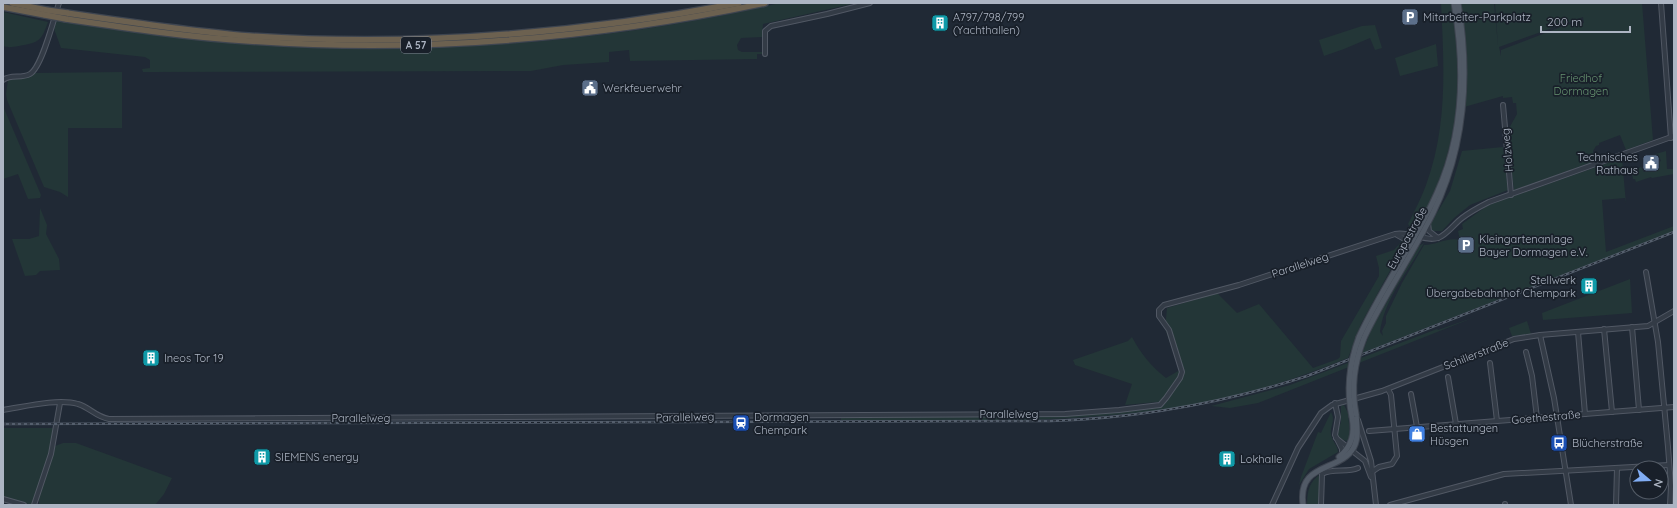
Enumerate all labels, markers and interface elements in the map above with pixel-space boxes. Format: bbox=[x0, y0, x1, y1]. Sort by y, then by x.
parking icon: Mitarbeiter-Parkplatz bbox=[1400, 7, 1420, 27]
scale bar bbox=[1541, 8, 1630, 34]
place label: A797/798/799 (Yachthallen) bbox=[953, 10, 1024, 37]
place label: Mitarbeiter-Parkplatz bbox=[1423, 10, 1531, 24]
building icon: A797/798/799 (Yachthallen) bbox=[930, 13, 950, 33]
text: 200 m bbox=[1547, 14, 1582, 29]
road number: A 57 bbox=[401, 37, 431, 53]
park label: Friedhof Dormagen bbox=[1554, 71, 1608, 98]
public building icon: Werkfeuerwehr bbox=[580, 78, 600, 98]
place label: Werkfeuerwehr bbox=[603, 81, 683, 95]
street label: Holzweg bbox=[1498, 128, 1516, 172]
place label: Technisches Rathaus bbox=[1577, 150, 1638, 177]
public building icon: Technisches Rathaus bbox=[1641, 153, 1661, 173]
street label: Europastraße bbox=[1384, 204, 1430, 272]
place label: Kleingartenanlage Bayer Dormagen e.V. bbox=[1479, 232, 1588, 259]
parking icon: Kleingartenanlage Bayer Dormagen e.V. bbox=[1456, 235, 1476, 255]
street label: Parallelweg bbox=[1270, 249, 1330, 281]
place label: Stellwerk Übergabebahnhof Chempark bbox=[1426, 273, 1576, 300]
building icon: Stellwerk Übergabebahnhof Chempark bbox=[1579, 276, 1599, 296]
street label: Schillerstraße bbox=[1442, 335, 1510, 373]
building icon: Ineos Tor 19 bbox=[141, 348, 161, 368]
place label: Ineos Tor 19 bbox=[164, 351, 224, 365]
street label: Parallelweg bbox=[980, 407, 1038, 421]
street label: Goethestraße bbox=[1511, 407, 1581, 427]
street label: Parallelweg bbox=[655, 409, 715, 425]
place label: Dormagen Chempark bbox=[754, 410, 809, 437]
street label: Parallelweg bbox=[332, 411, 390, 425]
station icon: Dormagen Chempark bbox=[731, 413, 751, 433]
place label: Bestattungen Hüsgen bbox=[1430, 421, 1498, 448]
shop icon: Bestattungen Hüsgen bbox=[1407, 424, 1427, 444]
bus stop icon: Blücherstraße bbox=[1549, 433, 1569, 453]
place label: Blücherstraße bbox=[1572, 436, 1643, 450]
building icon: SIEMENS energy bbox=[252, 447, 272, 467]
building icon: Lokhalle bbox=[1217, 449, 1237, 469]
place label: SIEMENS energy bbox=[275, 450, 359, 464]
place label: Lokhalle bbox=[1240, 452, 1282, 466]
north arrow bbox=[1629, 460, 1669, 500]
text: N bbox=[1651, 477, 1666, 489]

